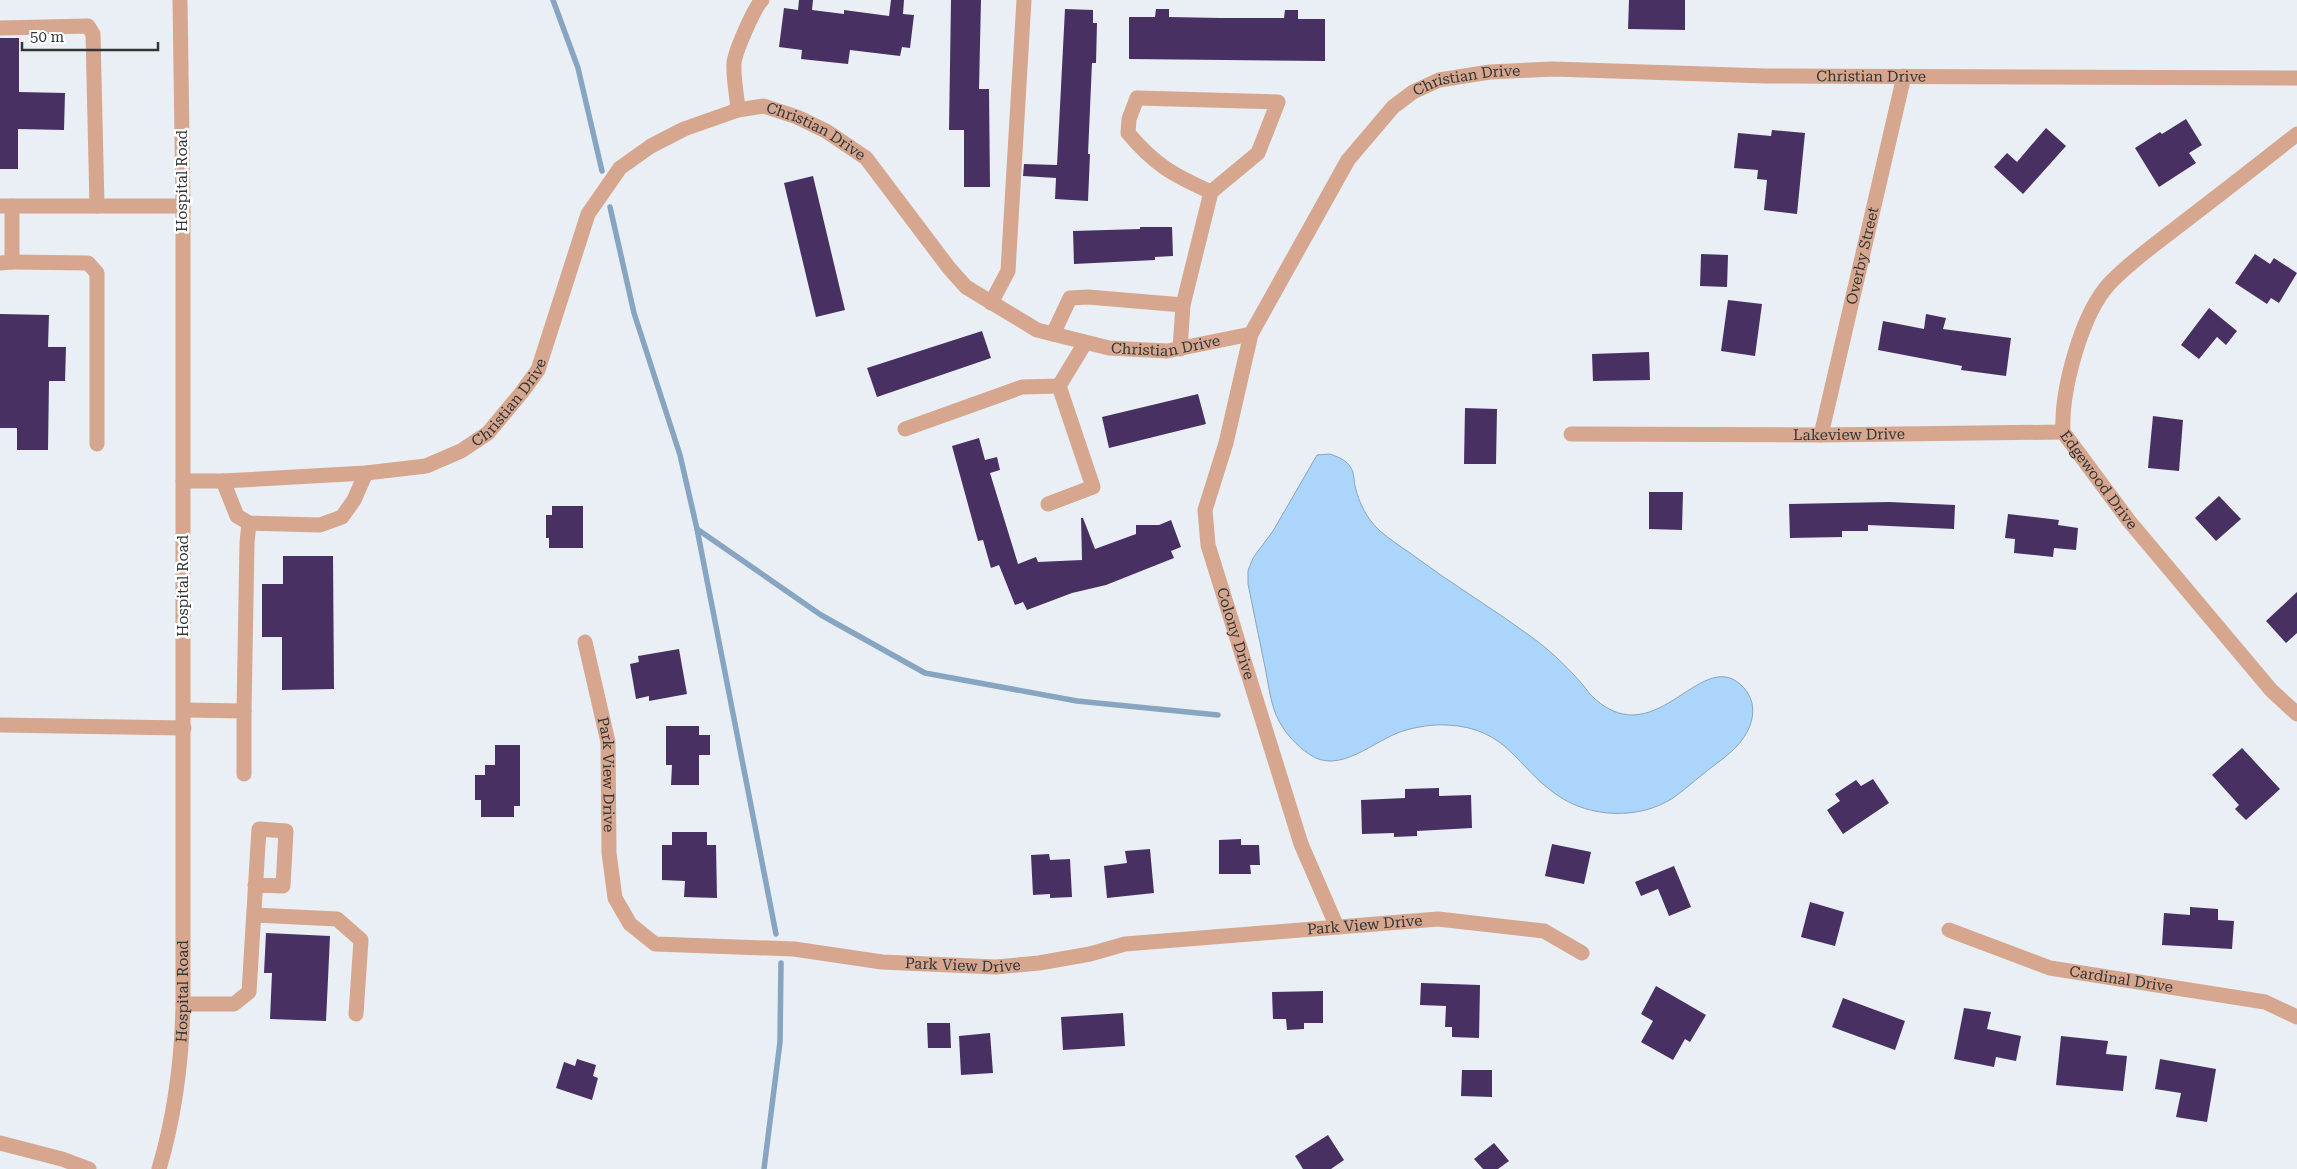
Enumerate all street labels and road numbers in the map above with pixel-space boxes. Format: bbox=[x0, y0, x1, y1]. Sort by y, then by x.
street label: Christian Drive bbox=[1410, 62, 1521, 100]
street label: Christian Drive bbox=[1816, 67, 1926, 86]
street label: Christian Drive bbox=[764, 98, 869, 164]
street label: Hospital Road bbox=[173, 130, 191, 232]
street label: Overby Street bbox=[1842, 205, 1883, 306]
street label: Christian Drive bbox=[1111, 331, 1222, 360]
street label: Christian Drive bbox=[468, 356, 550, 451]
street label: Lakeview Drive bbox=[1793, 425, 1905, 444]
street label: Edgewood Drive bbox=[2056, 427, 2141, 533]
street label: Hospital Road bbox=[174, 535, 192, 637]
street label: Colony Drive bbox=[1213, 585, 1258, 682]
street label: Park View Drive bbox=[594, 715, 618, 832]
street label: Park View Drive bbox=[1306, 911, 1423, 938]
street label: Hospital Road bbox=[172, 940, 192, 1043]
street label: Park View Drive bbox=[905, 954, 1021, 976]
street label: Cardinal Drive bbox=[2068, 962, 2174, 996]

